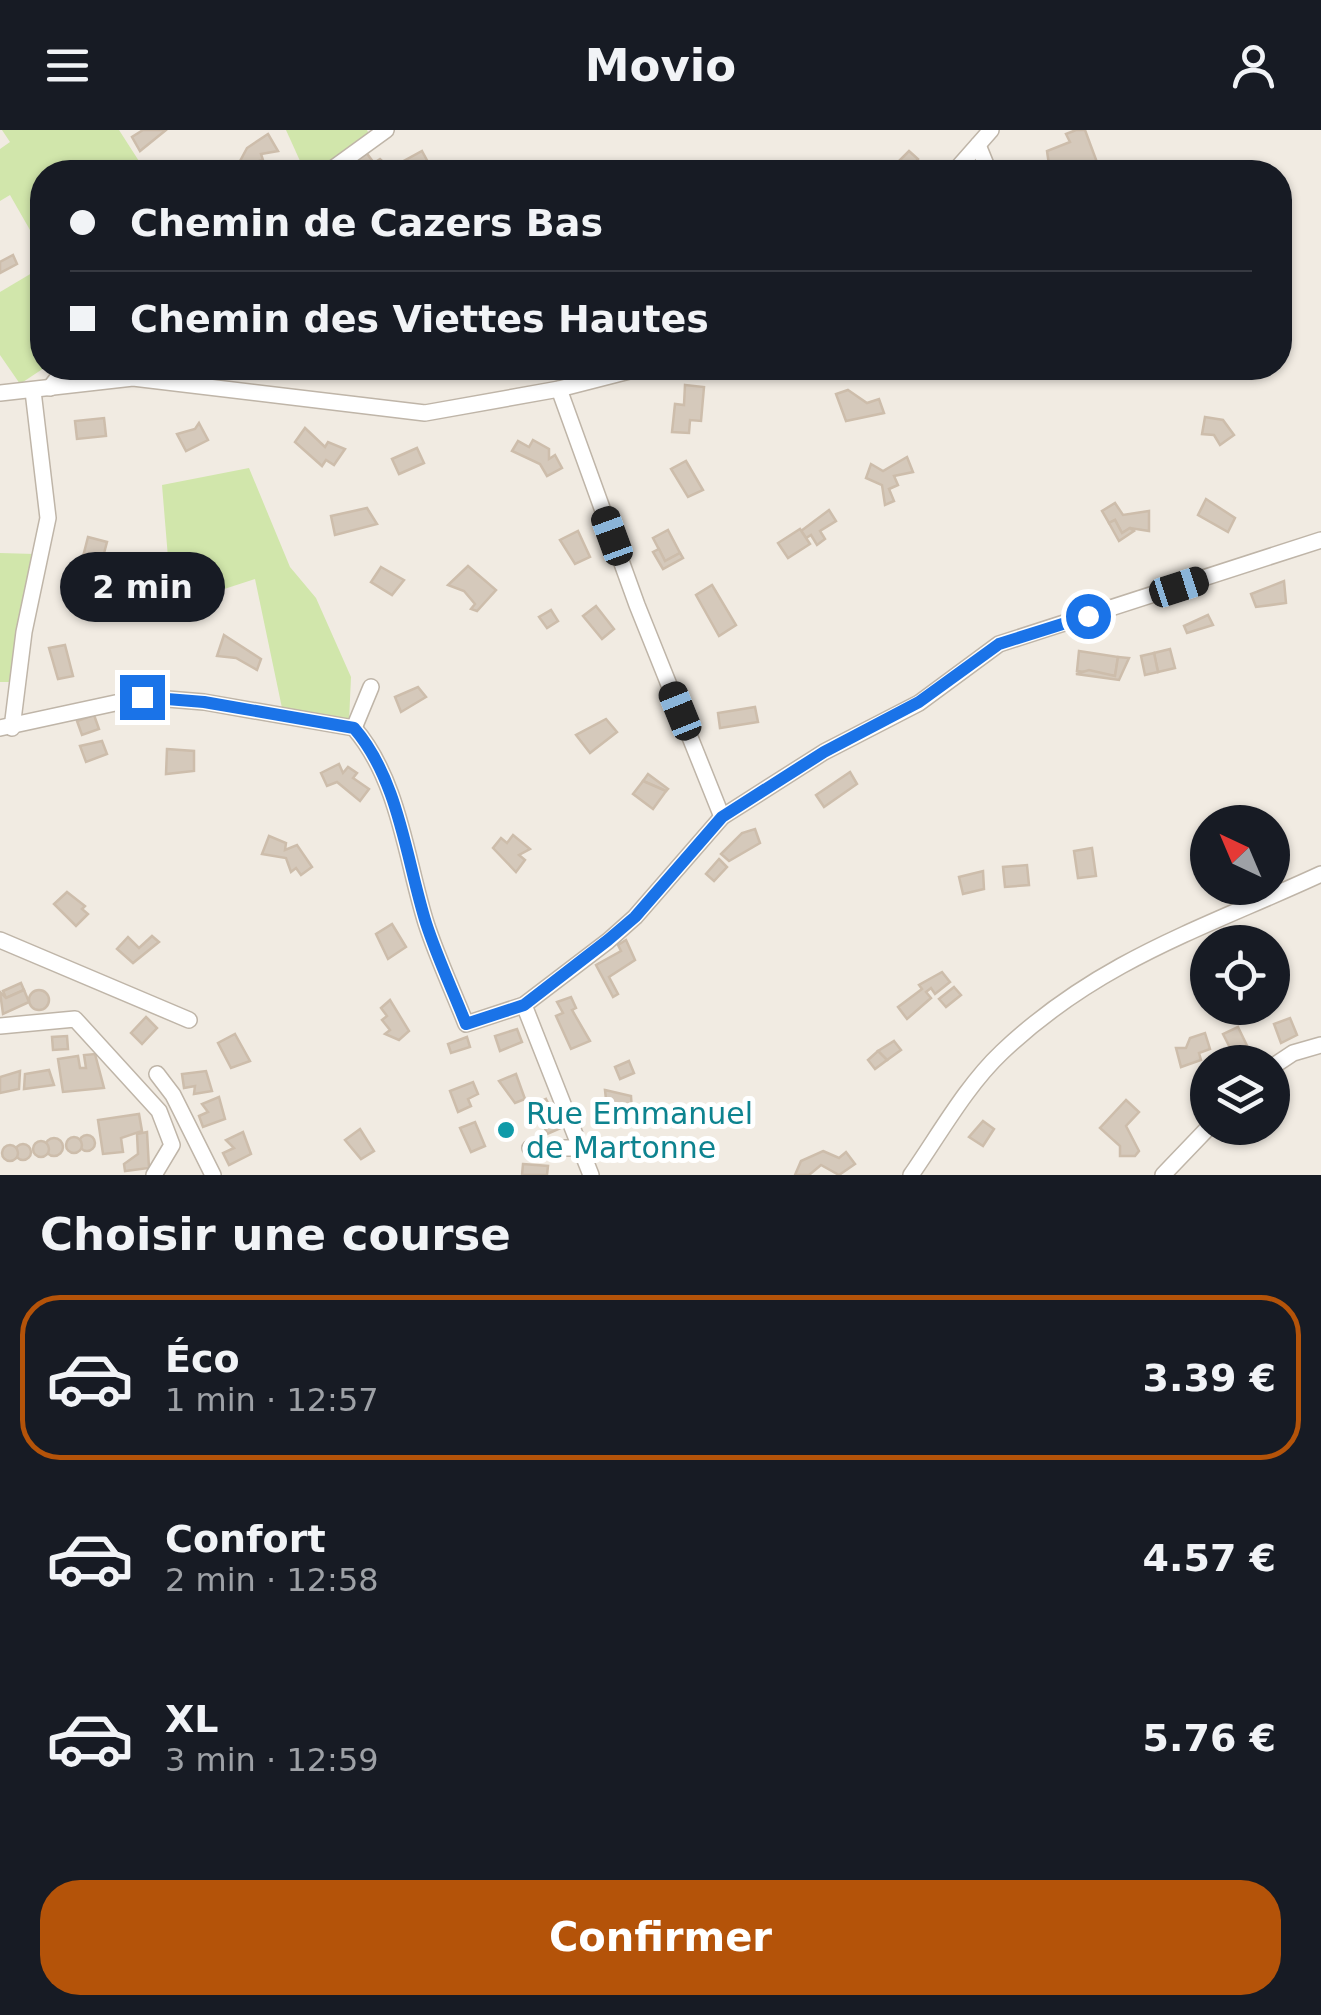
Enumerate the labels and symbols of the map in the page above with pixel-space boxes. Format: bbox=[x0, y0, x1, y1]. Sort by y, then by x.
car bbox=[588, 503, 636, 569]
callout: 2 min bbox=[59, 552, 224, 622]
car bbox=[1146, 563, 1212, 611]
route start bbox=[1066, 594, 1111, 639]
route end bbox=[120, 675, 165, 720]
car bbox=[655, 678, 705, 744]
north arrow bbox=[1190, 805, 1290, 905]
place label: Rue Emmanuel de Martonne bbox=[526, 1096, 753, 1165]
marker: Rue Emmanuel de Martonne bbox=[495, 1119, 517, 1141]

